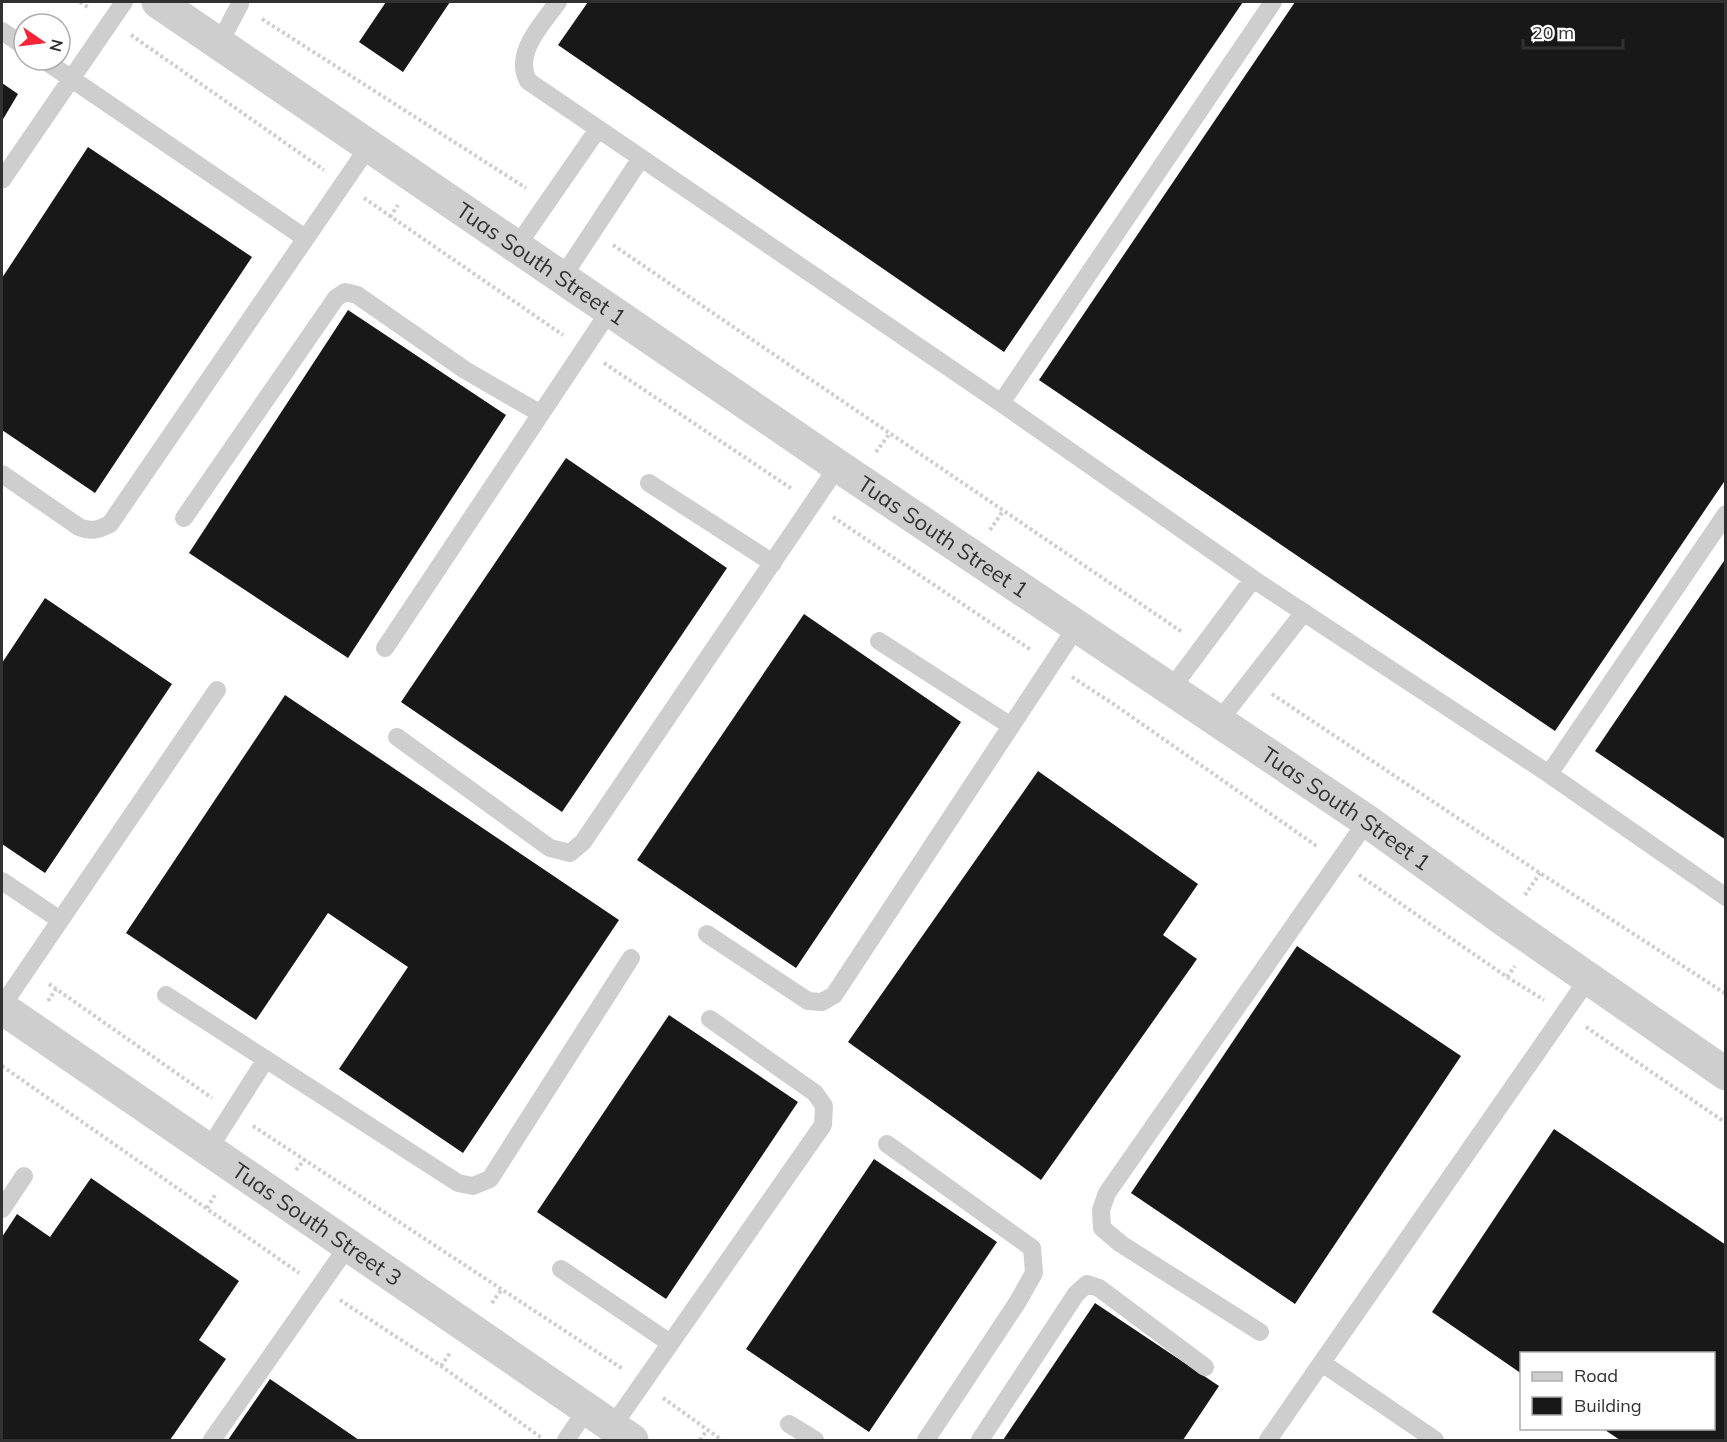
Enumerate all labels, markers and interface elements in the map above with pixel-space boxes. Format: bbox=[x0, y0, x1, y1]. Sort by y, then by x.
north arrow bbox=[12, 12, 72, 72]
scale bar bbox=[1523, 12, 1624, 50]
text: 20 m bbox=[1532, 21, 1574, 44]
text: N bbox=[45, 37, 68, 54]
street label: Tuas South Street 1 bbox=[451, 196, 632, 331]
street label: Tuas South Street 1 bbox=[853, 469, 1034, 604]
street label: Tuas South Street 1 bbox=[1256, 740, 1436, 876]
street label: Tuas South Street 3 bbox=[227, 1156, 407, 1292]
legend bbox=[1520, 1352, 1715, 1430]
text: Road bbox=[1574, 1364, 1618, 1387]
text: Building bbox=[1574, 1394, 1642, 1417]

